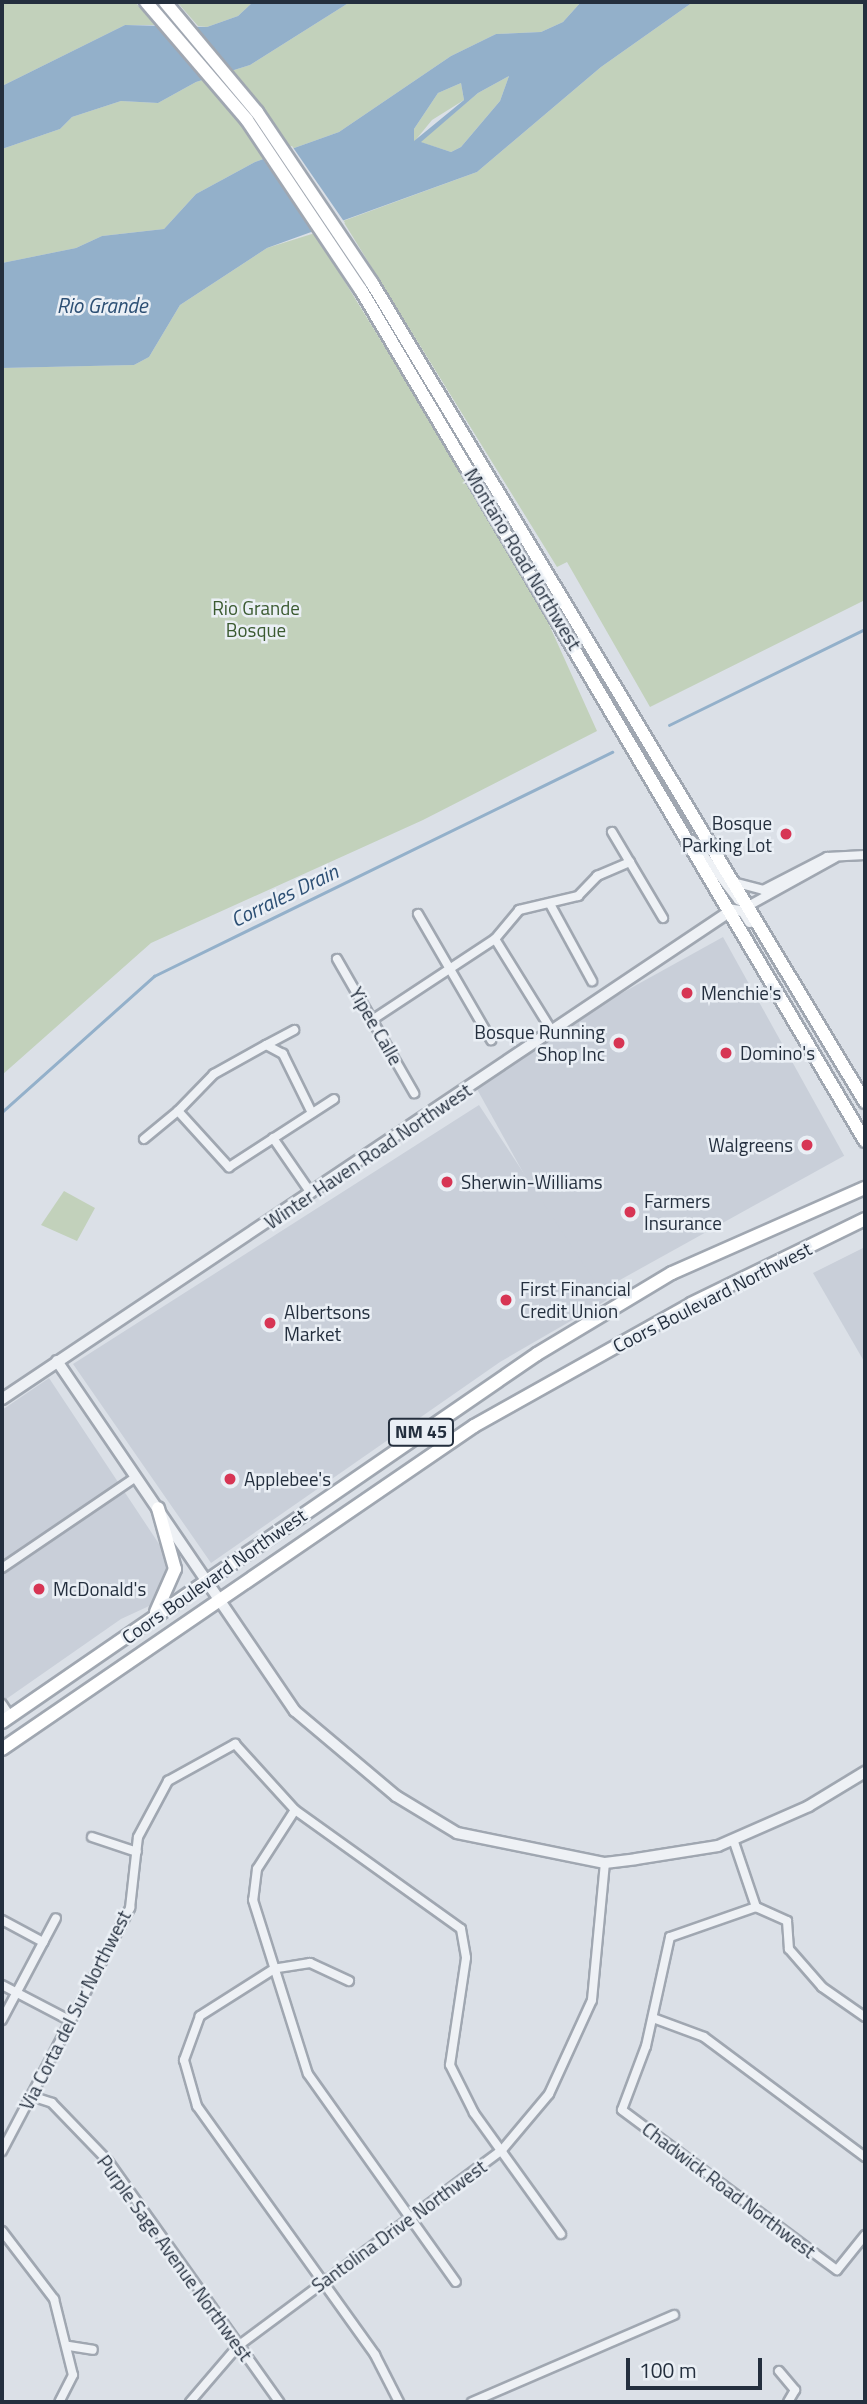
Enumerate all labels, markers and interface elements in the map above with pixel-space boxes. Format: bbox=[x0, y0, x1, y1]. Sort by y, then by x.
water label: Rio Grande bbox=[57, 292, 147, 318]
street label: Montaño Road Northwest bbox=[460, 464, 586, 654]
park label: Rio Grande Bosque bbox=[212, 597, 300, 641]
place label: Bosque Parking Lot bbox=[682, 812, 772, 856]
marker: Bosque Parking Lot bbox=[778, 826, 794, 842]
water label: Corrales Drain bbox=[226, 858, 342, 932]
place label: Menchie's bbox=[701, 982, 781, 1004]
street label: Yipee Calle bbox=[345, 983, 407, 1069]
marker: Menchie's bbox=[679, 985, 695, 1001]
place label: Bosque Running Shop Inc bbox=[474, 1021, 605, 1065]
marker: Bosque Running Shop Inc bbox=[611, 1035, 627, 1051]
place label: Domino's bbox=[740, 1042, 815, 1064]
marker: Domino's bbox=[718, 1045, 734, 1061]
street label: Winter Haven Road Northwest bbox=[260, 1078, 476, 1234]
place label: Walgreens bbox=[708, 1134, 793, 1156]
marker: Walgreens bbox=[799, 1137, 815, 1153]
place label: Sherwin-Williams bbox=[461, 1171, 603, 1193]
marker: Sherwin-Williams bbox=[439, 1174, 455, 1190]
place label: Farmers Insurance bbox=[644, 1190, 722, 1234]
marker: Farmers Insurance bbox=[622, 1204, 638, 1220]
street label: Coors Boulevard Northwest bbox=[609, 1237, 815, 1357]
place label: First Financial Credit Union bbox=[520, 1278, 631, 1322]
marker: First Financial Credit Union bbox=[498, 1292, 514, 1308]
place label: Albertsons Market bbox=[284, 1301, 370, 1345]
marker: Albertsons Market bbox=[262, 1315, 278, 1331]
road number: NM 45 bbox=[388, 1418, 454, 1447]
place label: Applebee's bbox=[244, 1468, 331, 1490]
marker: Applebee's bbox=[222, 1471, 238, 1487]
street label: Coors Boulevard Northwest bbox=[117, 1504, 311, 1648]
place label: McDonald's bbox=[53, 1578, 146, 1600]
marker: McDonald's bbox=[31, 1581, 47, 1597]
street label: Via Corta del Sur Northwest bbox=[15, 1906, 135, 2114]
street label: Chadwick Road Northwest bbox=[638, 2117, 820, 2263]
street label: Purple Sage Avenue Northwest bbox=[93, 2151, 257, 2365]
street label: Santolina Drive Northwest bbox=[307, 2155, 491, 2297]
scale bar bbox=[629, 2344, 766, 2388]
text: 100 m bbox=[639, 2354, 696, 2386]

